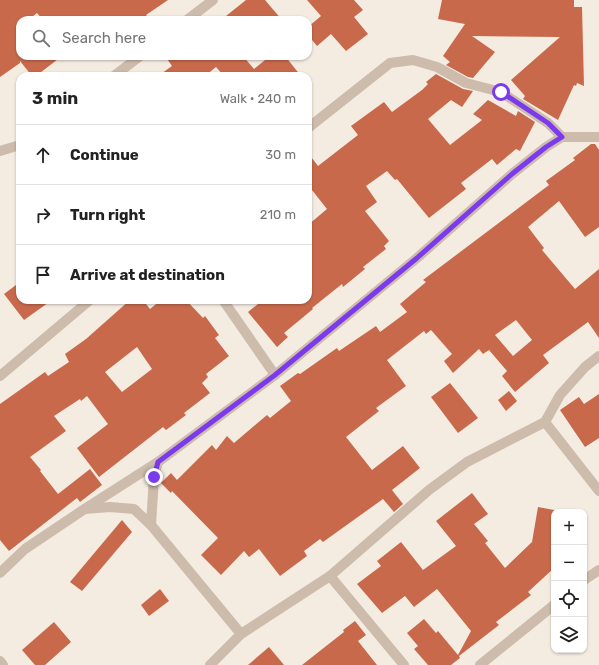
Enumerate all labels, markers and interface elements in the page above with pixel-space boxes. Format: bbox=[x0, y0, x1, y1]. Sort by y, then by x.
search box bbox=[16, 16, 312, 60]
icon: search bbox=[30, 27, 52, 49]
text: Search here bbox=[62, 29, 146, 47]
route start bbox=[492, 83, 510, 101]
text: 3 min bbox=[32, 88, 78, 108]
text: Walk · 240 m bbox=[220, 91, 296, 106]
icon: ahead bbox=[32, 144, 54, 166]
text: Continue bbox=[70, 146, 139, 164]
text: 30 m bbox=[265, 147, 296, 162]
icon: right bbox=[32, 204, 54, 226]
text: Turn right bbox=[70, 206, 145, 224]
text: 210 m bbox=[260, 207, 296, 222]
icon: arrive bbox=[32, 264, 54, 286]
text: Arrive at destination bbox=[70, 266, 225, 284]
route end bbox=[145, 468, 163, 486]
map controls bbox=[551, 509, 587, 653]
button: + bbox=[551, 509, 587, 545]
button: − bbox=[551, 545, 587, 581]
button: locate bbox=[551, 581, 587, 617]
button: layers bbox=[551, 617, 587, 653]

